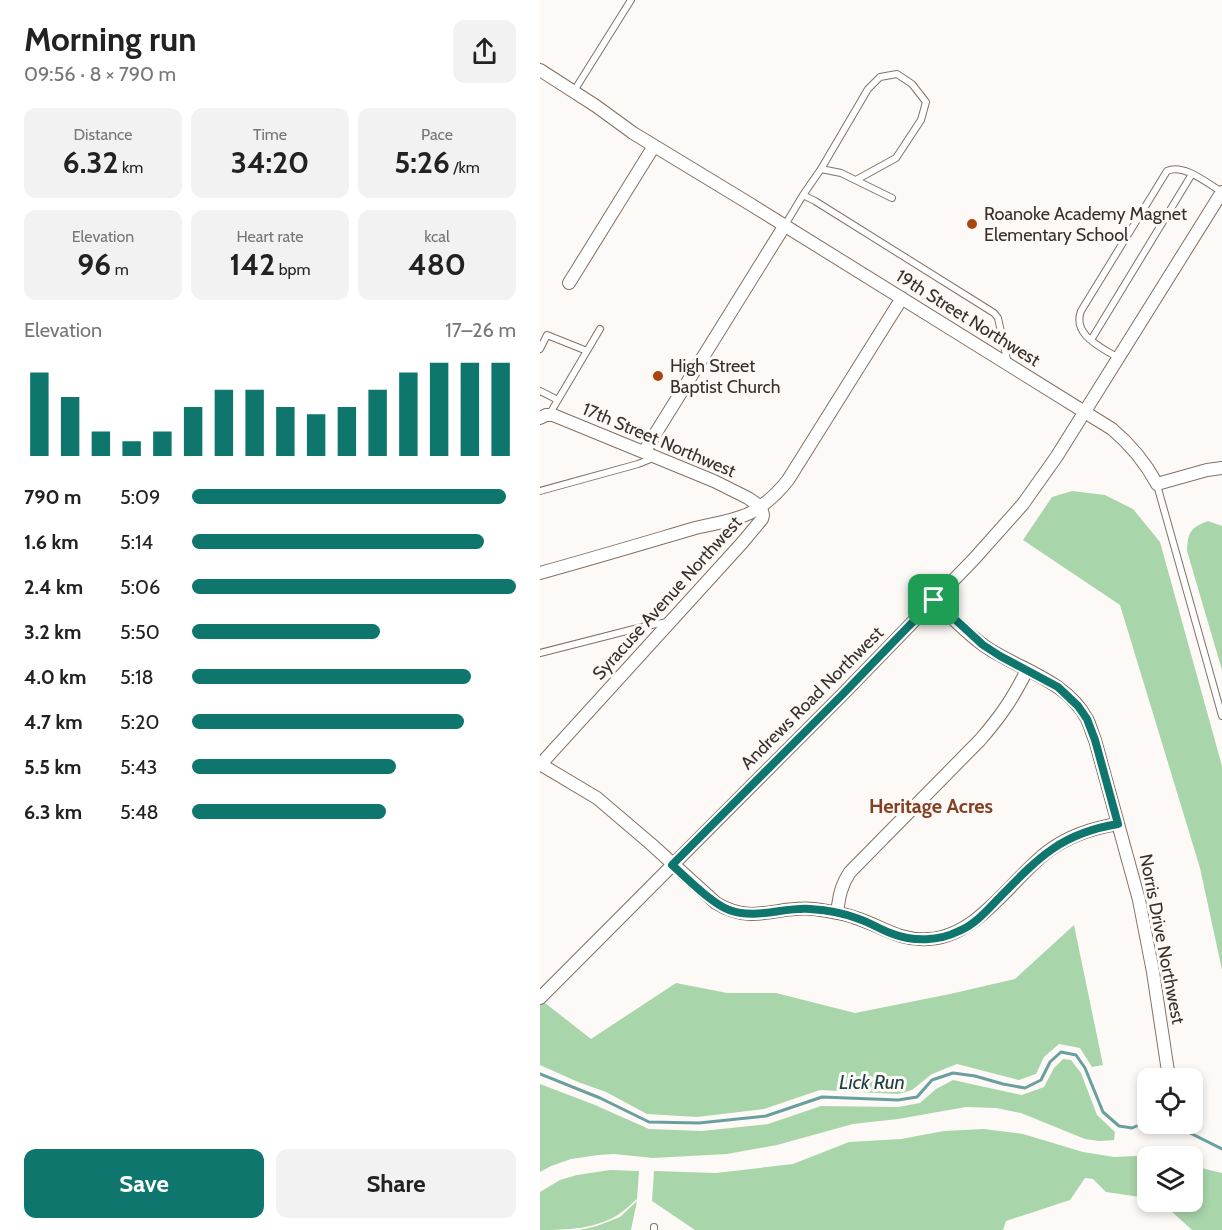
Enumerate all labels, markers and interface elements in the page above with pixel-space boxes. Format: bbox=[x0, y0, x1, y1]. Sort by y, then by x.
text: Morning run bbox=[24, 19, 196, 59]
button: share bbox=[453, 20, 516, 83]
text: 09:56 · 8 × 790 m bbox=[24, 62, 176, 86]
text: Distance bbox=[74, 125, 132, 144]
text: Time bbox=[253, 125, 287, 144]
text: Pace bbox=[421, 125, 453, 144]
text: 6.32 bbox=[63, 144, 118, 181]
text: 34:20 bbox=[231, 144, 309, 181]
text: 5:26 bbox=[394, 144, 450, 181]
text: km bbox=[118, 158, 143, 177]
text: /km bbox=[450, 158, 480, 177]
place label: Roanoke Academy Magnet Elementary School bbox=[984, 203, 1187, 246]
marker: Roanoke Academy Magnet Elementary School bbox=[965, 217, 979, 231]
text: Elevation bbox=[72, 227, 134, 246]
text: Heart rate bbox=[237, 227, 303, 246]
text: kcal bbox=[424, 227, 450, 246]
text: 96 bbox=[77, 246, 111, 283]
text: 142 bbox=[229, 246, 275, 283]
text: 480 bbox=[408, 246, 466, 283]
text: m bbox=[111, 260, 129, 279]
text: bpm bbox=[275, 260, 311, 279]
street label: 19th Street Northwest bbox=[892, 265, 1044, 371]
text: Elevation bbox=[24, 318, 102, 342]
text: 17–26 m bbox=[445, 318, 516, 342]
place label: High Street Baptist Church bbox=[670, 355, 780, 398]
marker: High Street Baptist Church bbox=[651, 369, 665, 383]
street label: 17th Street Northwest bbox=[579, 398, 739, 482]
text: 790 m bbox=[24, 485, 81, 509]
text: 5:09 bbox=[120, 485, 160, 509]
street label: Syracuse Avenue Northwest bbox=[588, 512, 746, 684]
text: 1.6 km bbox=[24, 530, 79, 554]
text: 5:14 bbox=[120, 530, 153, 554]
pin bbox=[908, 574, 959, 625]
text: 2.4 km bbox=[24, 575, 83, 599]
text: 5:06 bbox=[120, 575, 160, 599]
icon: arrive bbox=[917, 583, 950, 616]
text: 3.2 km bbox=[24, 620, 81, 644]
text: 5:50 bbox=[120, 620, 160, 644]
street label: Andrews Road Northwest bbox=[736, 622, 888, 774]
text: 4.0 km bbox=[24, 665, 86, 689]
text: 5:18 bbox=[120, 665, 154, 689]
text: 4.7 km bbox=[24, 710, 83, 734]
text: 5:20 bbox=[120, 710, 159, 734]
text: 5.5 km bbox=[24, 755, 82, 779]
text: 5:43 bbox=[120, 755, 157, 779]
district label: Heritage Acres bbox=[869, 794, 993, 818]
text: 6.3 km bbox=[24, 800, 82, 824]
text: 5:48 bbox=[120, 800, 159, 824]
street label: Norris Drive Northwest bbox=[1135, 852, 1189, 1026]
map controls bbox=[1137, 1068, 1203, 1212]
button: locate bbox=[1137, 1068, 1203, 1134]
water label: Lick Run bbox=[839, 1070, 905, 1094]
button: layers bbox=[1137, 1146, 1203, 1212]
button: Save bbox=[24, 1149, 264, 1218]
button: Share bbox=[276, 1149, 516, 1218]

